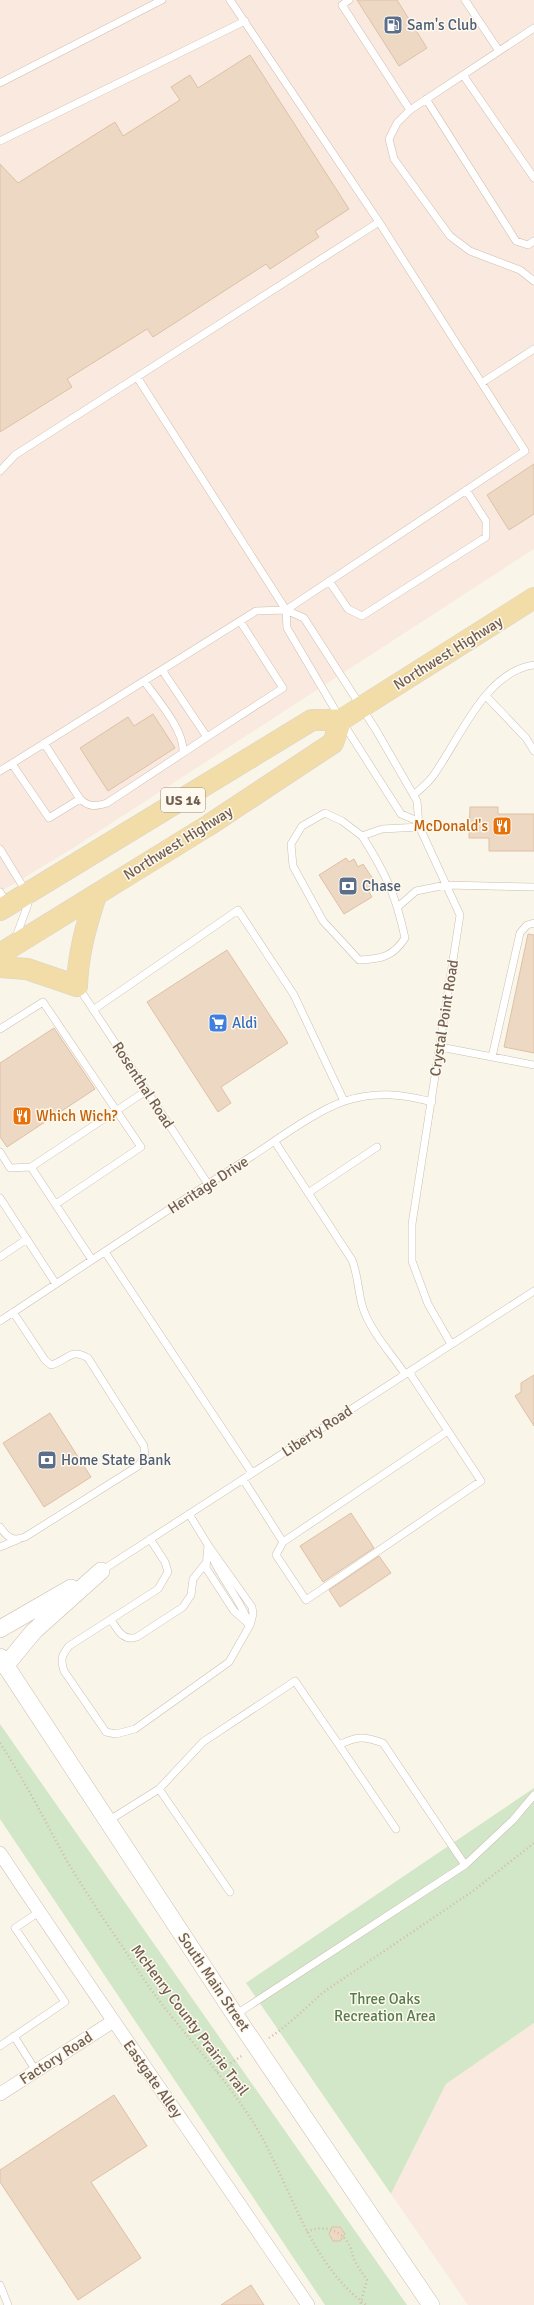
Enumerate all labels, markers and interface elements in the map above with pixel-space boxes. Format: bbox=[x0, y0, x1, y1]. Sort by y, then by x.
fuel station icon: Sam's Club bbox=[382, 14, 404, 36]
place label: Sam's Club bbox=[407, 16, 477, 34]
street label: Northwest Highway bbox=[390, 612, 506, 694]
road number: US 14 bbox=[161, 788, 205, 812]
street label: Northwest Highway bbox=[120, 802, 236, 884]
restaurant icon: McDonald's bbox=[491, 815, 513, 837]
place label: McDonald's bbox=[414, 817, 488, 835]
bank icon: Chase bbox=[337, 875, 359, 897]
place label: Chase bbox=[362, 877, 401, 895]
street label: Crystal Point Road bbox=[426, 958, 462, 1078]
supermarket icon: Aldi bbox=[207, 1012, 229, 1034]
place label: Aldi bbox=[232, 1014, 257, 1032]
street label: Rosenthal Road bbox=[108, 1038, 178, 1132]
restaurant icon: Which Wich? bbox=[11, 1105, 33, 1127]
place label: Which Wich? bbox=[36, 1107, 118, 1125]
street label: Heritage Drive bbox=[164, 1152, 252, 1218]
street label: Liberty Road bbox=[278, 1401, 356, 1460]
bank icon: Home State Bank bbox=[36, 1449, 58, 1471]
place label: Home State Bank bbox=[61, 1451, 171, 1469]
street label: South Main Street bbox=[174, 1929, 254, 2035]
street label: McHenry County Prairie Trail bbox=[127, 1941, 253, 2099]
park label: Three Oaks Recreation Area bbox=[334, 1990, 436, 2025]
street label: Factory Road bbox=[16, 2028, 96, 2088]
street label: Eastgate Alley bbox=[120, 2037, 186, 2121]

